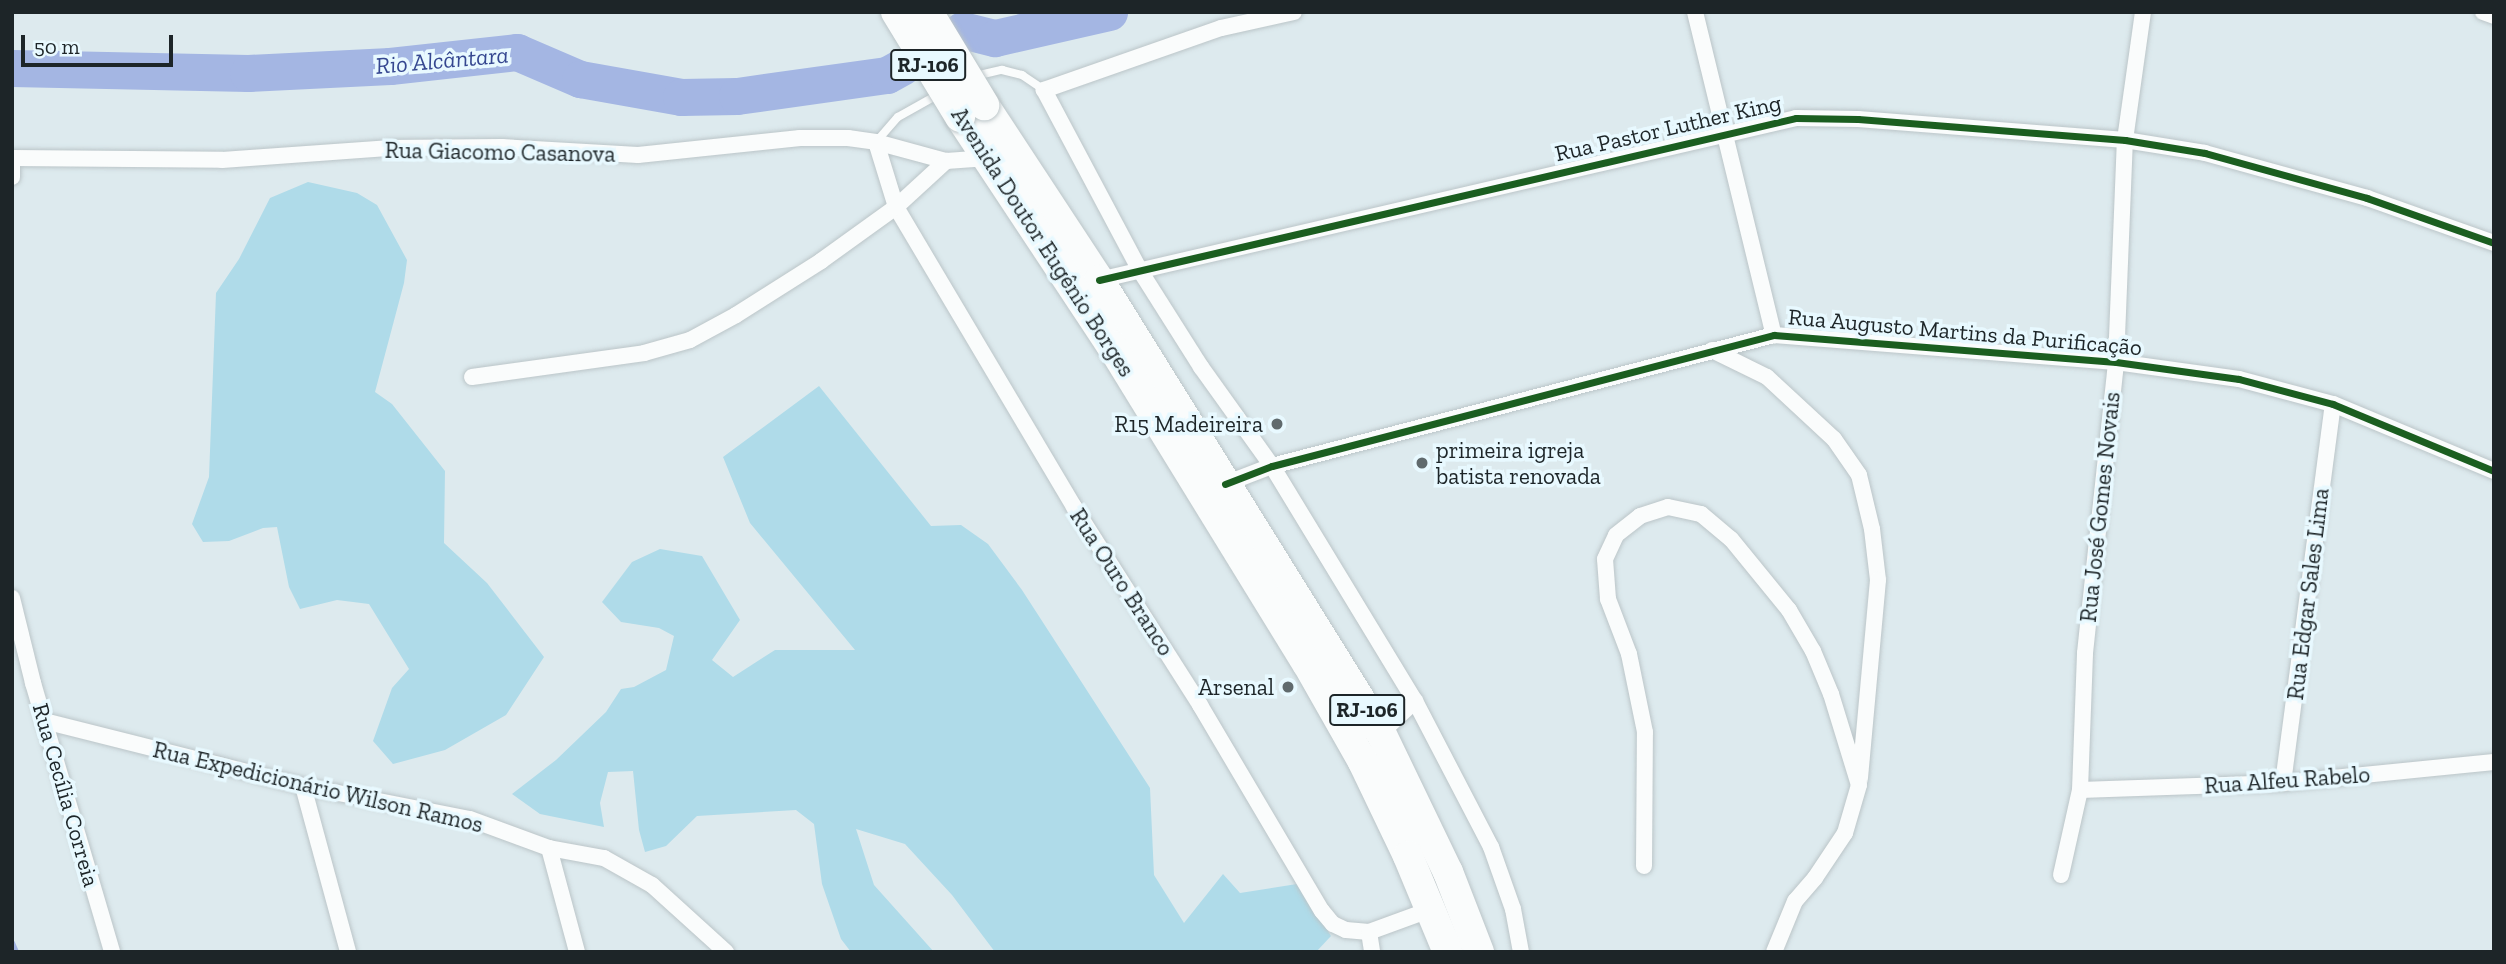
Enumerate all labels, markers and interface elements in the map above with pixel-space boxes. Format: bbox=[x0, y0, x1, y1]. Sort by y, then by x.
scale bar bbox=[24, 21, 177, 65]
text: 50 m bbox=[34, 34, 80, 59]
water label: Rio Alcântara bbox=[374, 40, 510, 80]
road number: RJ-106 bbox=[890, 48, 967, 82]
street label: Rua Pastor Luther King bbox=[1552, 88, 1784, 168]
street label: Avenida Doutor Eugênio Borges bbox=[945, 102, 1141, 382]
street label: Rua Giacomo Casanova bbox=[384, 136, 616, 168]
street label: Rua Augusto Martins da Purificação bbox=[1787, 303, 2143, 361]
street label: Rua José Gomes Novais bbox=[2074, 390, 2126, 624]
place label: R15 Madeireira bbox=[1114, 410, 1263, 438]
marker: R15 Madeireira bbox=[1269, 416, 1285, 432]
place label: primeira igreja batista renovada bbox=[1436, 436, 1601, 490]
marker: primeira igreja batista renovada bbox=[1414, 455, 1430, 471]
street label: Rua Edgar Sales Lima bbox=[2281, 486, 2335, 702]
street label: Rua Ouro Branco bbox=[1064, 503, 1180, 661]
place label: Arsenal bbox=[1198, 673, 1274, 701]
marker: Arsenal bbox=[1280, 679, 1296, 695]
road number: RJ-106 bbox=[1328, 692, 1406, 728]
street label: Rua Cecília Correia bbox=[27, 700, 105, 890]
street label: Rua Expedicionário Wilson Ramos bbox=[150, 735, 486, 839]
street label: Rua Alfeu Rabelo bbox=[2203, 760, 2371, 800]

